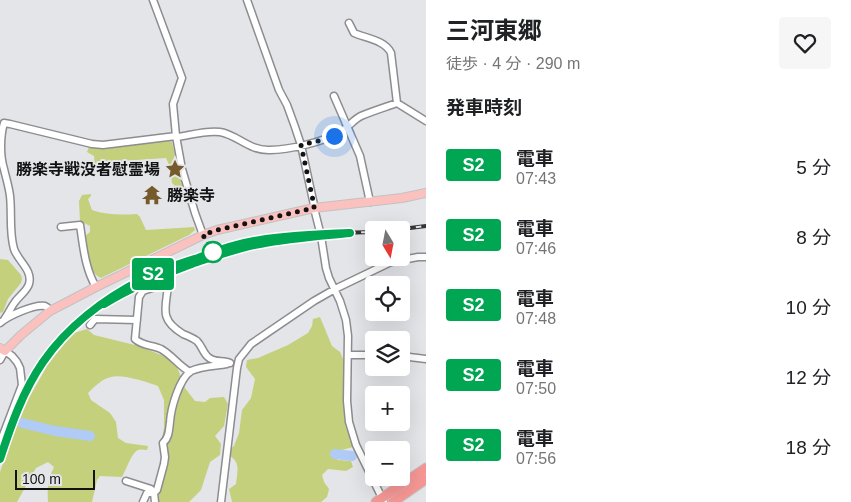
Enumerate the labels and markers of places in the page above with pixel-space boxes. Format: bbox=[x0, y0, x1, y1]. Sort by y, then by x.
place icon: 勝楽寺戦没者慰霊場 bbox=[164, 158, 186, 180]
place label: 勝楽寺戦没者慰霊場 bbox=[16, 160, 160, 178]
temple icon: 勝楽寺 bbox=[141, 184, 163, 206]
place label: 勝楽寺 bbox=[167, 187, 215, 204]
unlabelled marker bbox=[202, 241, 224, 263]

